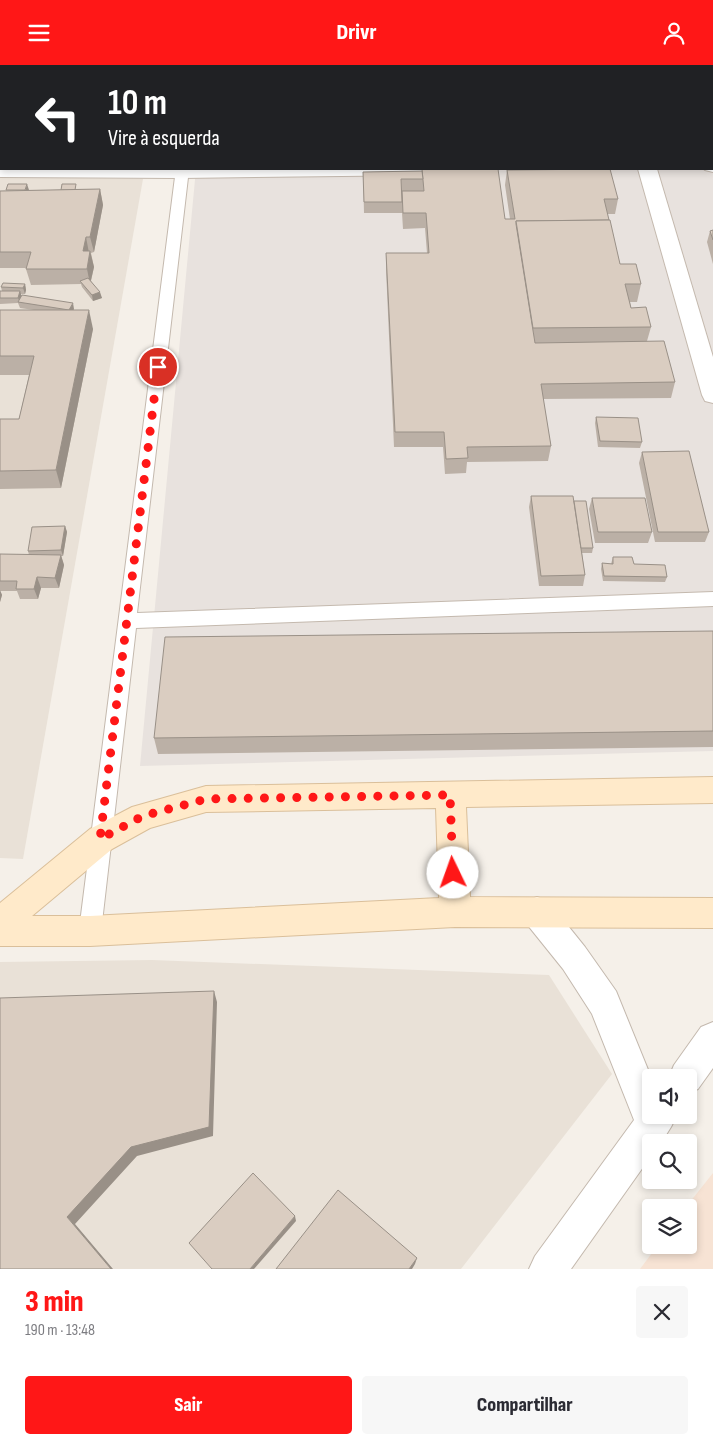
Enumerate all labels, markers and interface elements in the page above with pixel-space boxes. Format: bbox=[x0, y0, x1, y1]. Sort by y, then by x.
icon: menu bbox=[25, 19, 53, 47]
text: Drivr bbox=[337, 19, 376, 46]
icon: person bbox=[660, 19, 688, 47]
text: 10 m bbox=[108, 82, 167, 125]
icon: left bbox=[25, 85, 90, 150]
text: Vire à esquerda bbox=[108, 125, 220, 152]
pin bbox=[137, 346, 179, 388]
icon: arrive bbox=[144, 353, 172, 381]
position arrow bbox=[426, 846, 478, 898]
map controls bbox=[642, 1069, 697, 1254]
button: sound bbox=[642, 1069, 697, 1124]
button: search bbox=[642, 1134, 697, 1189]
button: layers bbox=[642, 1199, 697, 1254]
text: 3 min bbox=[25, 1284, 84, 1320]
button: close bbox=[636, 1286, 688, 1338]
text: 190 m · 13:48 bbox=[25, 1321, 95, 1340]
button: Sair bbox=[25, 1376, 352, 1434]
button: Compartilhar bbox=[362, 1376, 688, 1434]

